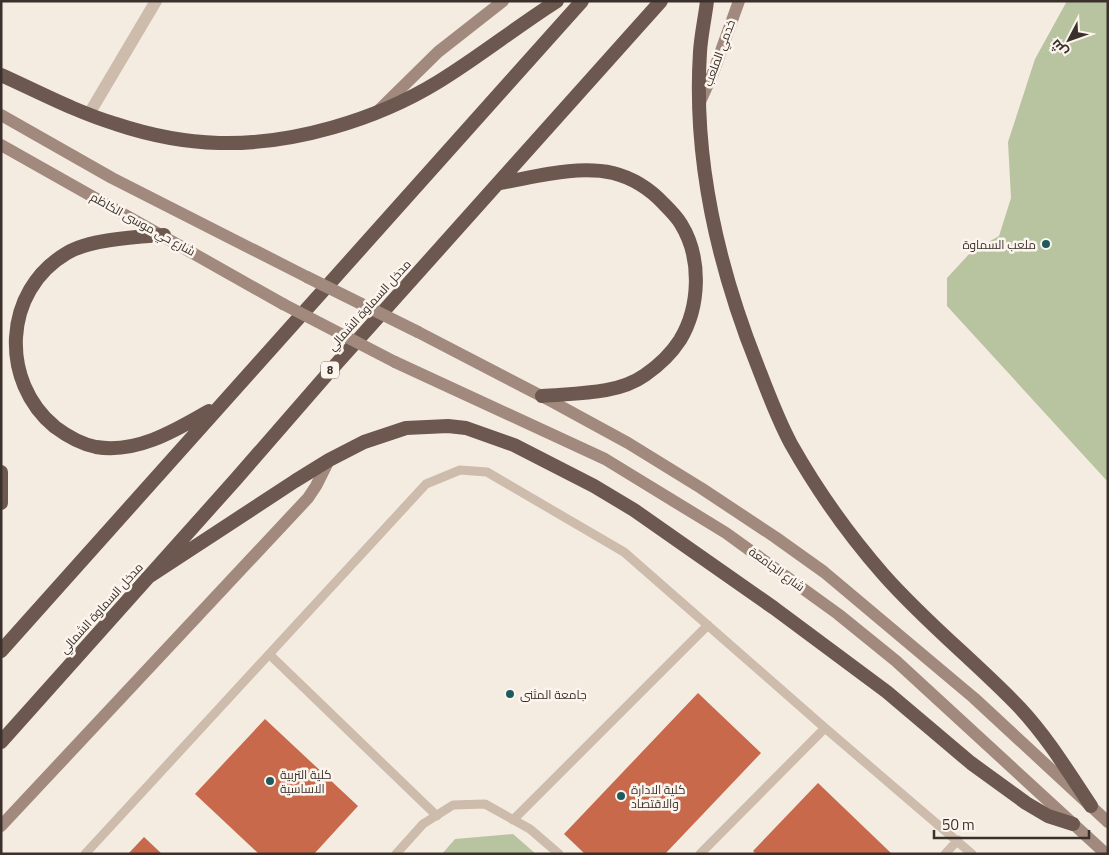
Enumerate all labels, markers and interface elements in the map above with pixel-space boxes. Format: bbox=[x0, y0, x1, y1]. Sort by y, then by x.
north arrow bbox=[1044, 15, 1094, 65]
street label: خدمي الملعب bbox=[698, 17, 741, 89]
text: ش bbox=[1045, 35, 1073, 63]
street label: شارع حي موسى الكاظم bbox=[87, 187, 199, 262]
place label: ملعب السماوة bbox=[962, 235, 1036, 254]
marker: ملعب السماوة bbox=[1040, 238, 1052, 250]
street label: مدخل السماوة الشمالي bbox=[323, 255, 416, 356]
road number: 8 bbox=[321, 362, 339, 378]
street label: شارع الجامعة bbox=[745, 542, 809, 596]
street label: مدخل السماوة الشمالي bbox=[55, 558, 148, 659]
place label: جامعة المثنى bbox=[520, 685, 587, 704]
marker: جامعة المثنى bbox=[504, 688, 516, 700]
place label: كلية التربية الاساسية bbox=[280, 765, 332, 798]
marker: كلية التربية الاساسية bbox=[264, 775, 276, 787]
place label: كلية الادارة والاقتصاد bbox=[631, 780, 685, 813]
marker: كلية الادارة والاقتصاد bbox=[615, 790, 627, 802]
scale bar bbox=[934, 808, 1089, 840]
text: 50 m bbox=[942, 813, 975, 836]

